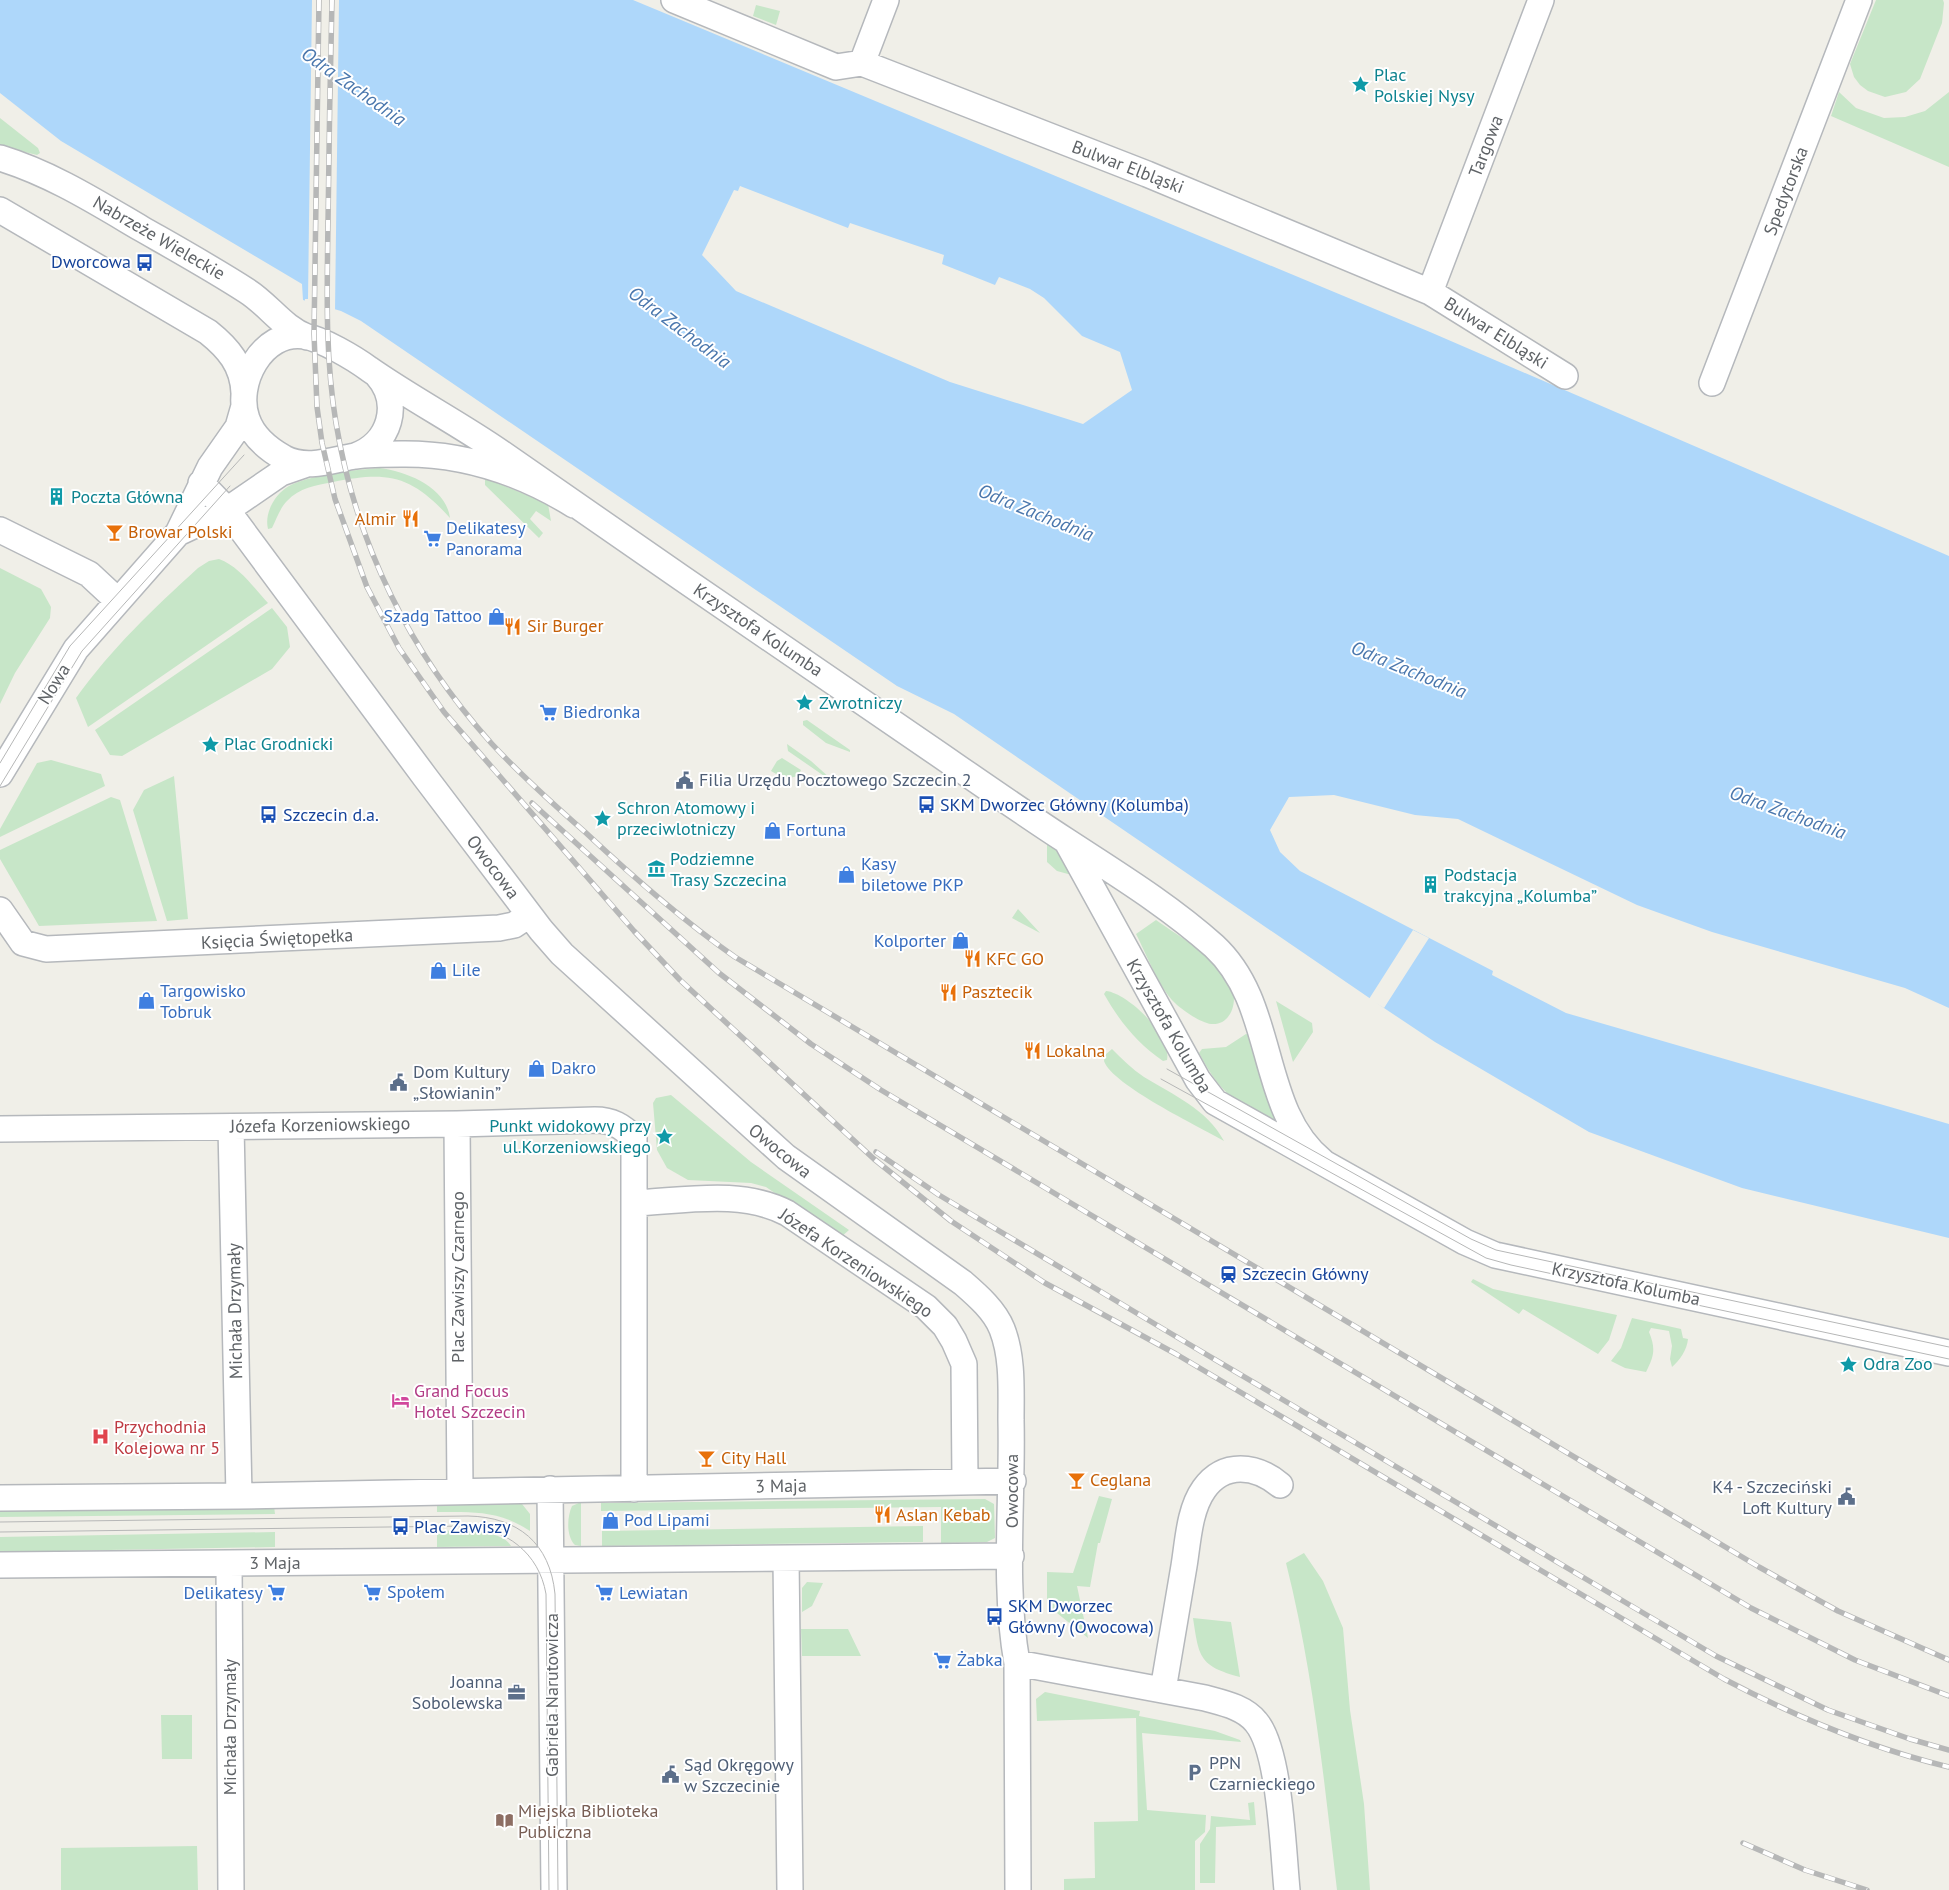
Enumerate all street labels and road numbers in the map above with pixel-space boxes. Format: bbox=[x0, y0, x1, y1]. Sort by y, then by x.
street label: Targowa bbox=[1463, 112, 1508, 180]
street label: Bulwar Elbląski bbox=[1069, 135, 1188, 198]
street label: Spedytorska bbox=[1758, 143, 1813, 238]
street label: Nabrzeże Wieleckie bbox=[89, 190, 229, 285]
street label: Bulwar Elbląski bbox=[1440, 291, 1553, 374]
street label: Krzysztofa Kolumba bbox=[689, 578, 827, 681]
street label: Nowa bbox=[32, 659, 75, 708]
street label: Owocowa bbox=[462, 830, 525, 903]
street label: Księcia Świętopełka bbox=[200, 923, 354, 954]
street label: Krzysztofa Kolumba bbox=[1122, 954, 1217, 1097]
street label: Józefa Korzeniowskiego bbox=[229, 1111, 410, 1138]
street label: Owocowa bbox=[744, 1118, 816, 1183]
street label: Plac Zawiszy Czarnego bbox=[446, 1191, 469, 1363]
street label: Józefa Korzeniowskiego bbox=[774, 1202, 937, 1323]
street label: Michała Drzymały bbox=[222, 1242, 247, 1379]
street label: Krzysztofa Kolumba bbox=[1550, 1257, 1702, 1310]
street label: Owocowa bbox=[1000, 1454, 1023, 1528]
street label: 3 Maja bbox=[755, 1474, 807, 1497]
street label: 3 Maja bbox=[249, 1551, 301, 1574]
street label: Gabriela Narutowicza bbox=[540, 1613, 563, 1777]
street label: Michała Drzymały bbox=[218, 1658, 241, 1795]

